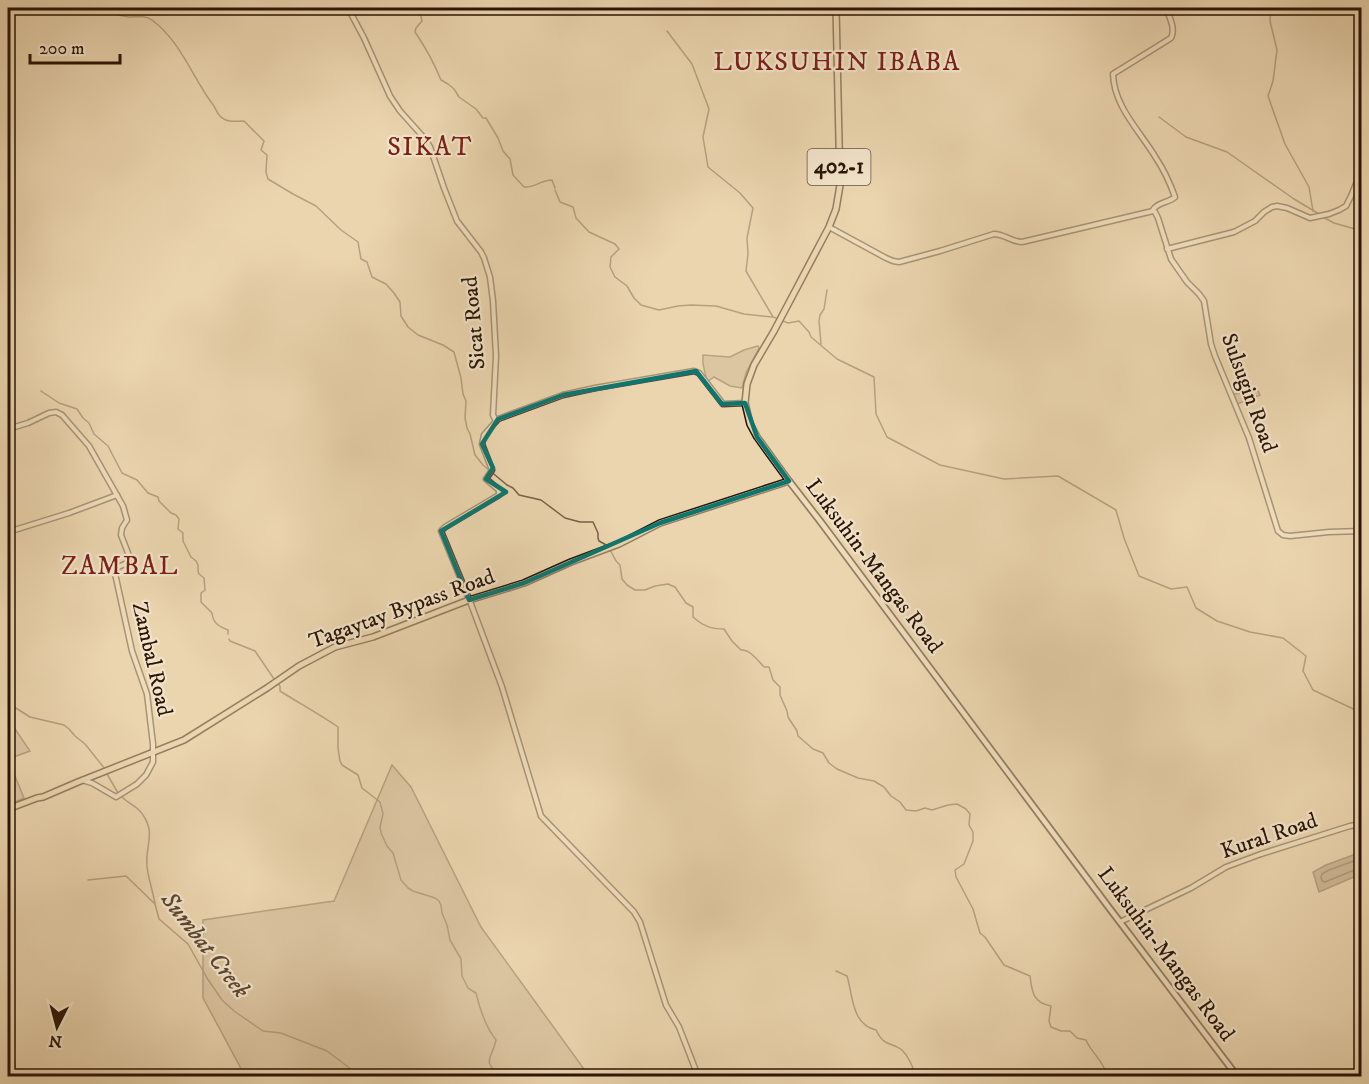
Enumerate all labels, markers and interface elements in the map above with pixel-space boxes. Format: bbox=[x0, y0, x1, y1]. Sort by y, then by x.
scale bar bbox=[30, 27, 120, 65]
text: 200 m bbox=[39, 38, 85, 60]
district label: LUKSUHIN IBABA bbox=[713, 46, 961, 79]
district label: SIKAT bbox=[387, 131, 473, 164]
road number: 402-1 bbox=[808, 149, 870, 185]
street label: Sicat Road bbox=[456, 275, 492, 371]
street label: Sulsugin Road bbox=[1215, 330, 1283, 456]
street label: Luksuhin-Mangas Road bbox=[800, 473, 948, 659]
district label: ZAMBAL bbox=[61, 550, 179, 583]
street label: Tagaytay Bypass Road bbox=[305, 563, 499, 655]
street label: Zambal Road bbox=[126, 599, 178, 719]
street label: Kural Road bbox=[1217, 807, 1321, 865]
street label: Luksuhin-Mangas Road bbox=[1092, 861, 1240, 1047]
water label: Sumbat Creek bbox=[153, 885, 256, 1004]
north arrow bbox=[27, 997, 87, 1057]
text: N bbox=[48, 1030, 63, 1052]

